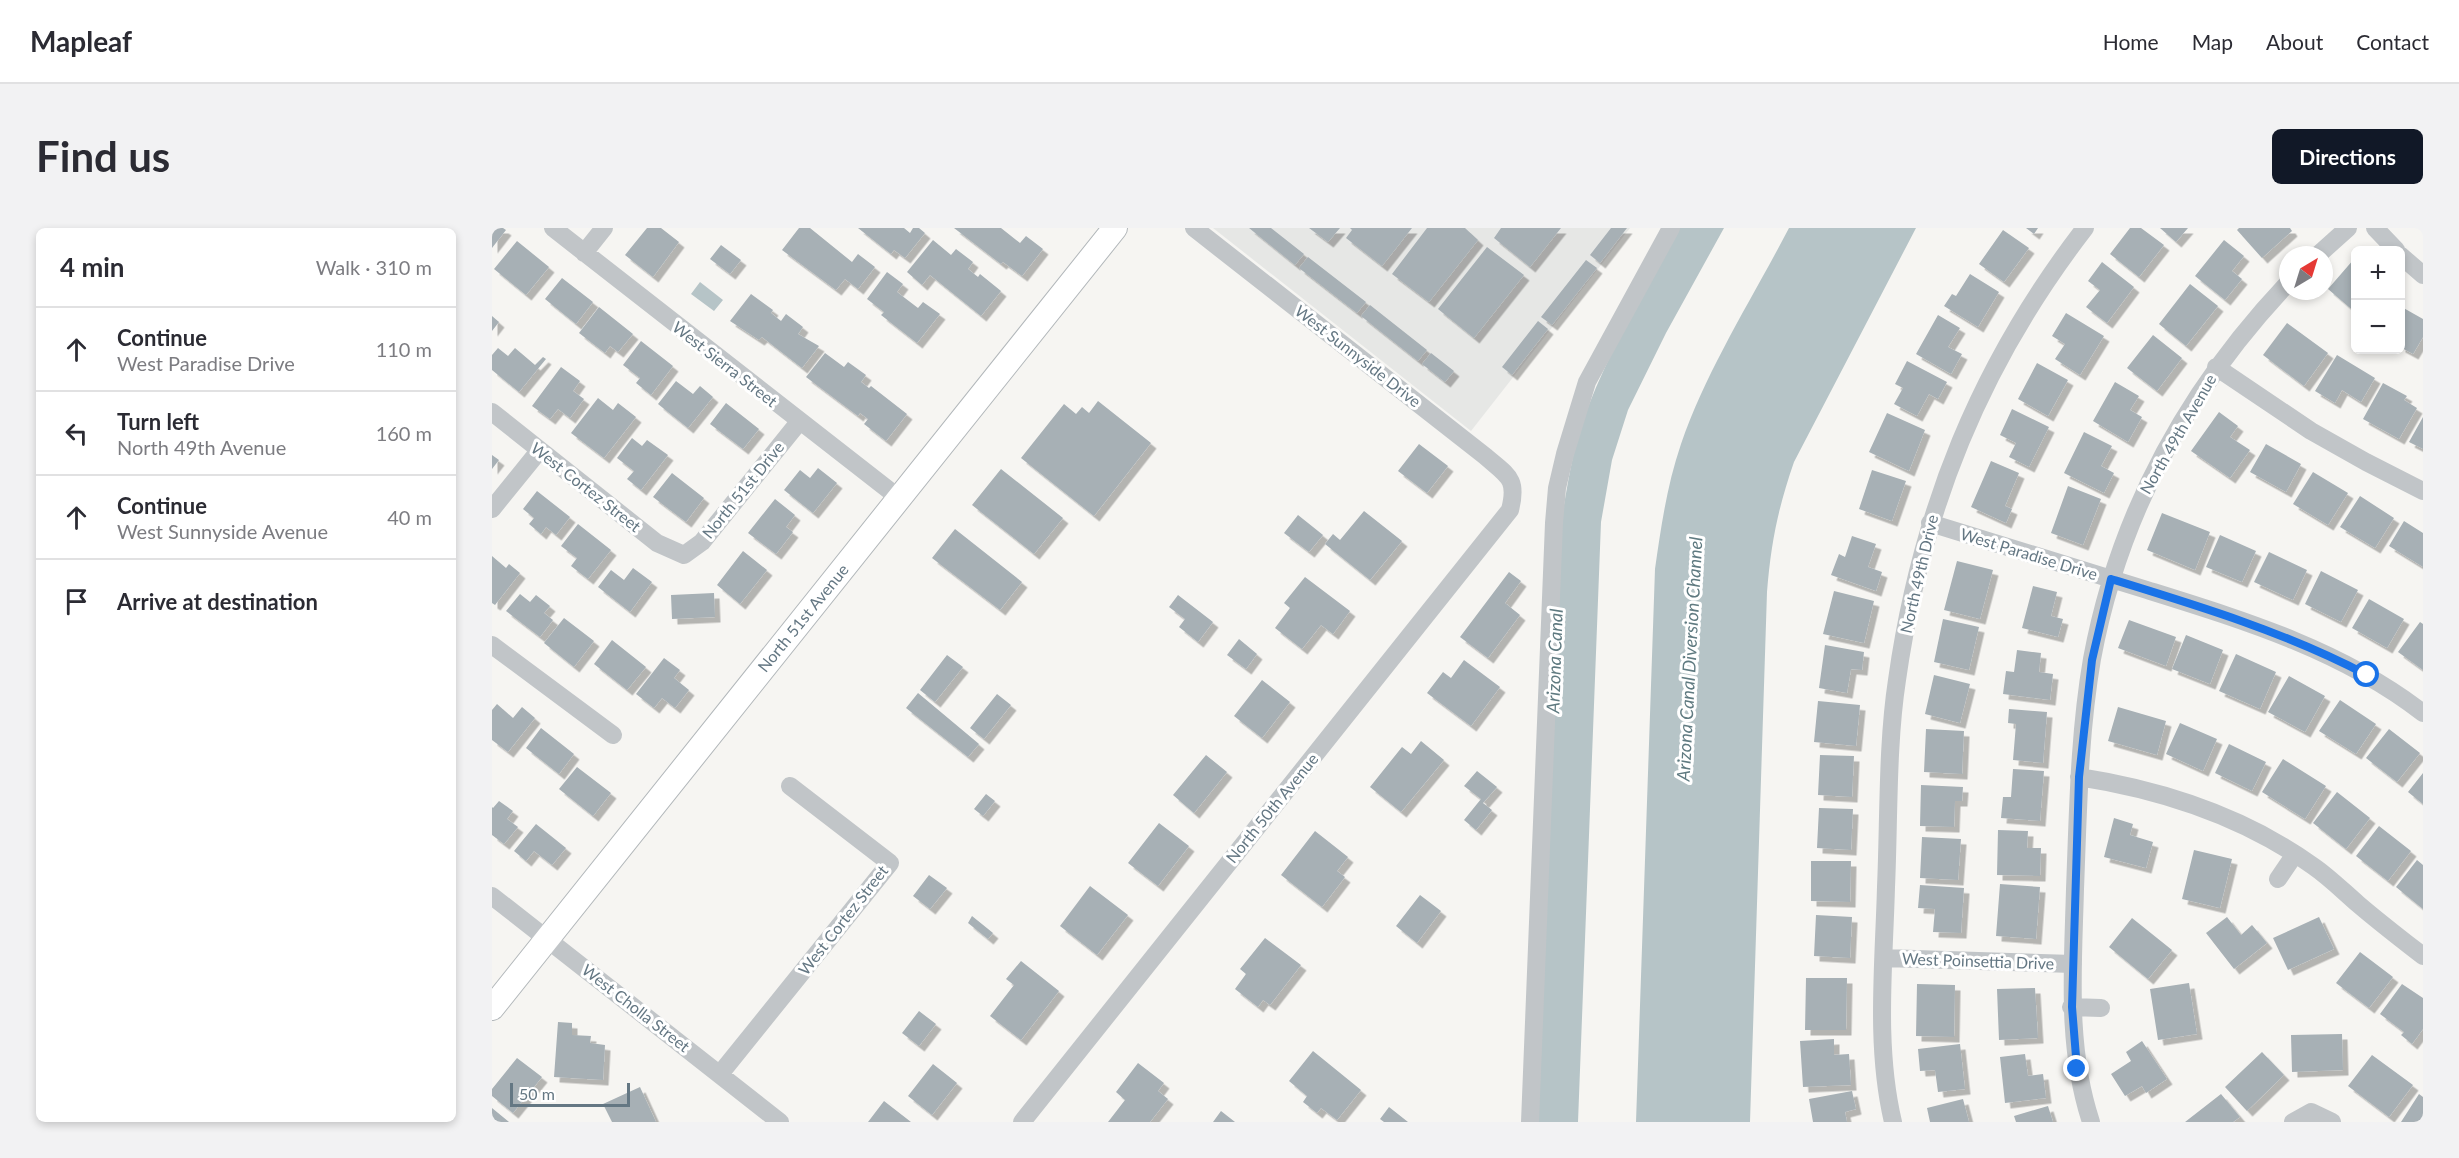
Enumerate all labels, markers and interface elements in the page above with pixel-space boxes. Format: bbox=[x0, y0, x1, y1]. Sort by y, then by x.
text: Mapleaf bbox=[30, 24, 132, 58]
text: Home bbox=[2103, 29, 2159, 54]
text: Map bbox=[2192, 29, 2233, 54]
text: About bbox=[2266, 29, 2323, 54]
text: Contact bbox=[2356, 29, 2429, 54]
button: Directions bbox=[2272, 129, 2423, 184]
text: Find us bbox=[36, 131, 170, 181]
north arrow bbox=[2279, 246, 2333, 300]
map controls bbox=[2351, 246, 2405, 354]
button: + bbox=[2351, 246, 2405, 300]
text: 4 min bbox=[60, 251, 124, 283]
text: Walk · 310 m bbox=[316, 255, 432, 279]
button: − bbox=[2351, 300, 2405, 354]
street label: West Sunnyside Drive bbox=[1292, 301, 1425, 411]
street label: West Sierra Street bbox=[669, 317, 782, 410]
text: Continue bbox=[117, 324, 207, 351]
icon: ahead bbox=[60, 333, 93, 366]
text: 110 m bbox=[376, 337, 432, 361]
text: West Paradise Drive bbox=[117, 351, 295, 375]
street label: North 49th Avenue bbox=[2135, 370, 2220, 497]
text: Turn left bbox=[117, 408, 199, 435]
icon: left bbox=[60, 417, 93, 450]
text: 160 m bbox=[376, 421, 432, 445]
text: North 49th Avenue bbox=[117, 435, 286, 459]
street label: North 51st Drive bbox=[698, 437, 787, 542]
street label: West Cortez Street bbox=[528, 438, 645, 535]
text: Continue bbox=[117, 492, 207, 519]
icon: ahead bbox=[60, 501, 93, 534]
text: 40 m bbox=[387, 505, 432, 529]
street label: North 49th Drive bbox=[1896, 513, 1941, 635]
text: West Sunnyside Avenue bbox=[117, 519, 328, 543]
street label: West Paradise Drive bbox=[1958, 524, 2100, 583]
water label: Arizona Canal Diversion Channel bbox=[1672, 536, 1706, 783]
street label: North 51st Avenue bbox=[753, 560, 852, 675]
icon: arrive bbox=[60, 585, 93, 618]
text: Arrive at destination bbox=[117, 588, 318, 615]
water label: Arizona Canal bbox=[1541, 608, 1567, 715]
route start bbox=[2353, 661, 2379, 687]
street label: North 50th Avenue bbox=[1222, 749, 1322, 866]
street label: West Cortez Street bbox=[794, 861, 891, 978]
street label: West Poinsettia Drive bbox=[1902, 948, 2054, 973]
street label: West Cholla Street bbox=[579, 960, 694, 1056]
route end bbox=[2063, 1055, 2089, 1081]
scale bar bbox=[510, 1080, 630, 1108]
text: 50 m bbox=[519, 1084, 555, 1103]

